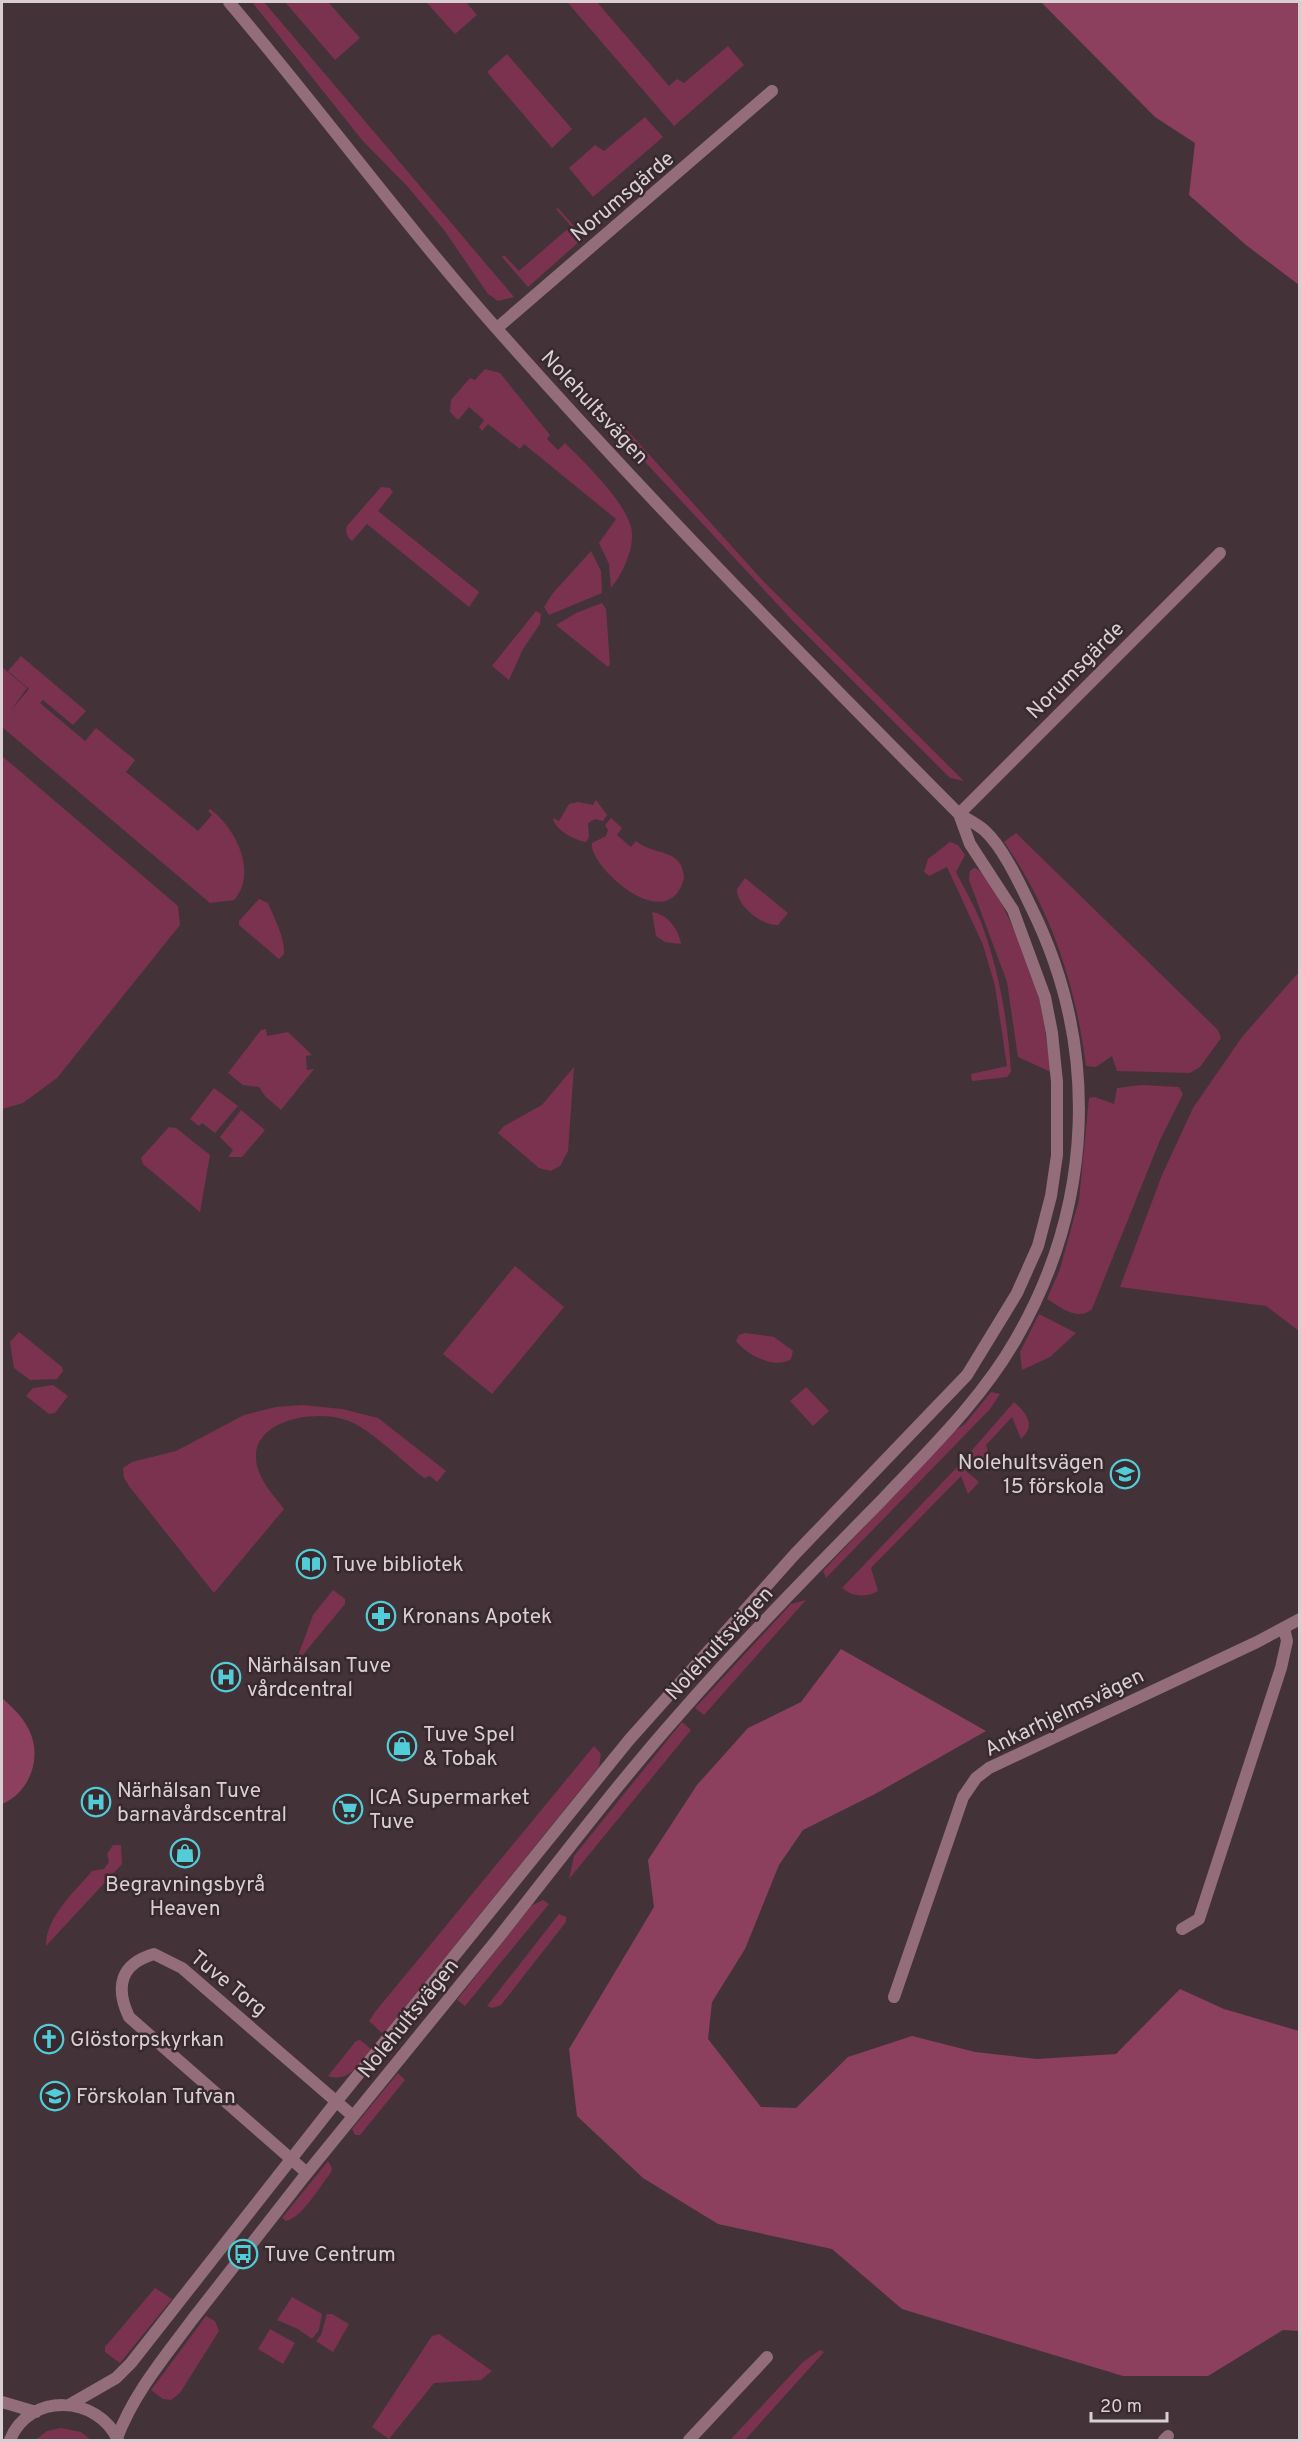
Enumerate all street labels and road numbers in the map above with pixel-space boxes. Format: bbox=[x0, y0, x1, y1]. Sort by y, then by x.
street label: Norumsgärde bbox=[565, 146, 680, 248]
street label: Nolehultsvägen bbox=[534, 345, 654, 471]
street label: Norumsgärde bbox=[1021, 616, 1131, 726]
street label: Nolehultsvägen bbox=[660, 1581, 780, 1707]
street label: Ankarhjelmsvägen bbox=[980, 1663, 1149, 1764]
street label: Tuve Torg bbox=[184, 1945, 272, 2023]
street label: Nolehultsvägen bbox=[353, 1954, 466, 2084]

